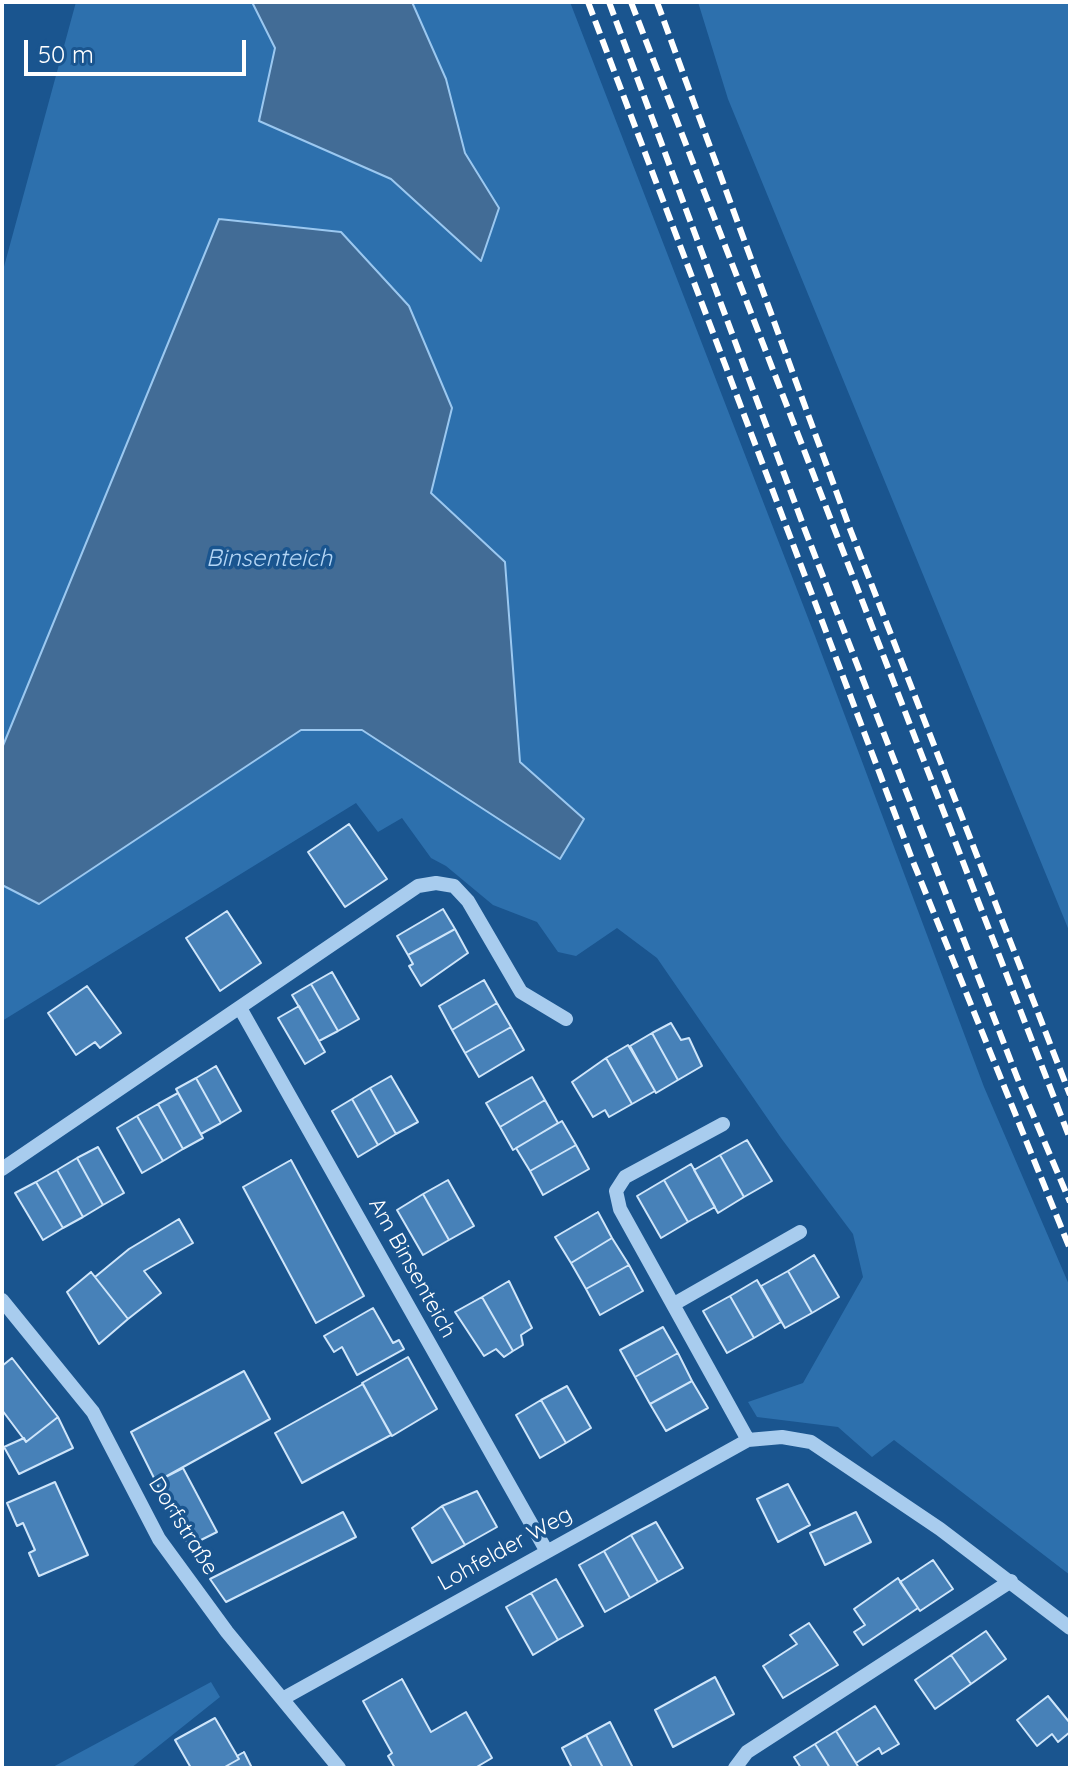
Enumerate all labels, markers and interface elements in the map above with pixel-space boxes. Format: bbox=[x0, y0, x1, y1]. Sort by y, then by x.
scale bar bbox=[28, 24, 250, 74]
text: 50 m bbox=[38, 39, 94, 69]
water label: Binsenteich bbox=[206, 545, 332, 573]
street label: Am Binsenteich bbox=[363, 1193, 461, 1343]
street label: Dorfstraße bbox=[142, 1472, 224, 1580]
street label: Lohfelder Weg bbox=[433, 1501, 577, 1597]

